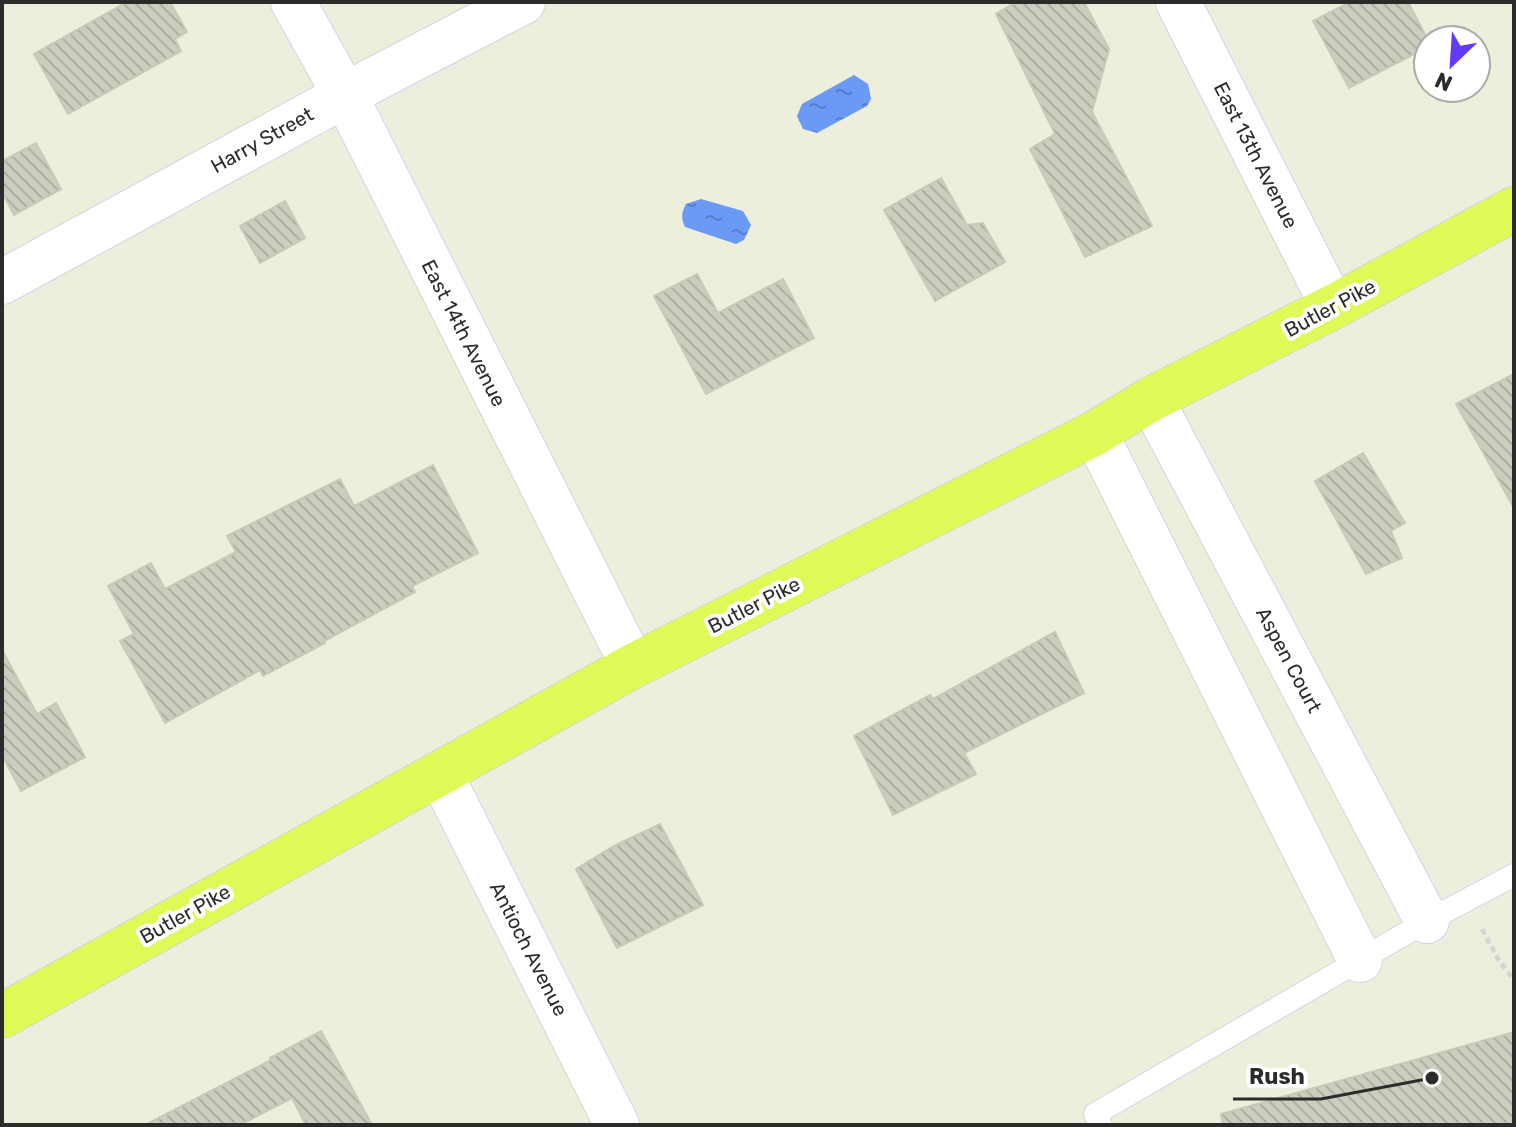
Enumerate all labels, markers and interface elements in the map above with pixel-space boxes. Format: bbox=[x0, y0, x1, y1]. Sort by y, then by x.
north arrow bbox=[1412, 24, 1492, 104]
text: N bbox=[1431, 66, 1457, 97]
street label: East 13th Avenue bbox=[1209, 78, 1303, 232]
street label: Harry Street bbox=[206, 102, 318, 178]
street label: East 14th Avenue bbox=[417, 256, 511, 410]
street label: Butler Pike bbox=[1280, 274, 1380, 342]
street label: Butler Pike bbox=[704, 572, 804, 638]
street label: Aspen Court bbox=[1251, 603, 1327, 717]
street label: Antioch Avenue bbox=[485, 878, 573, 1020]
street label: Butler Pike bbox=[135, 879, 235, 949]
callout: Rush bbox=[1233, 1053, 1321, 1099]
text: Rush bbox=[1249, 1063, 1305, 1090]

